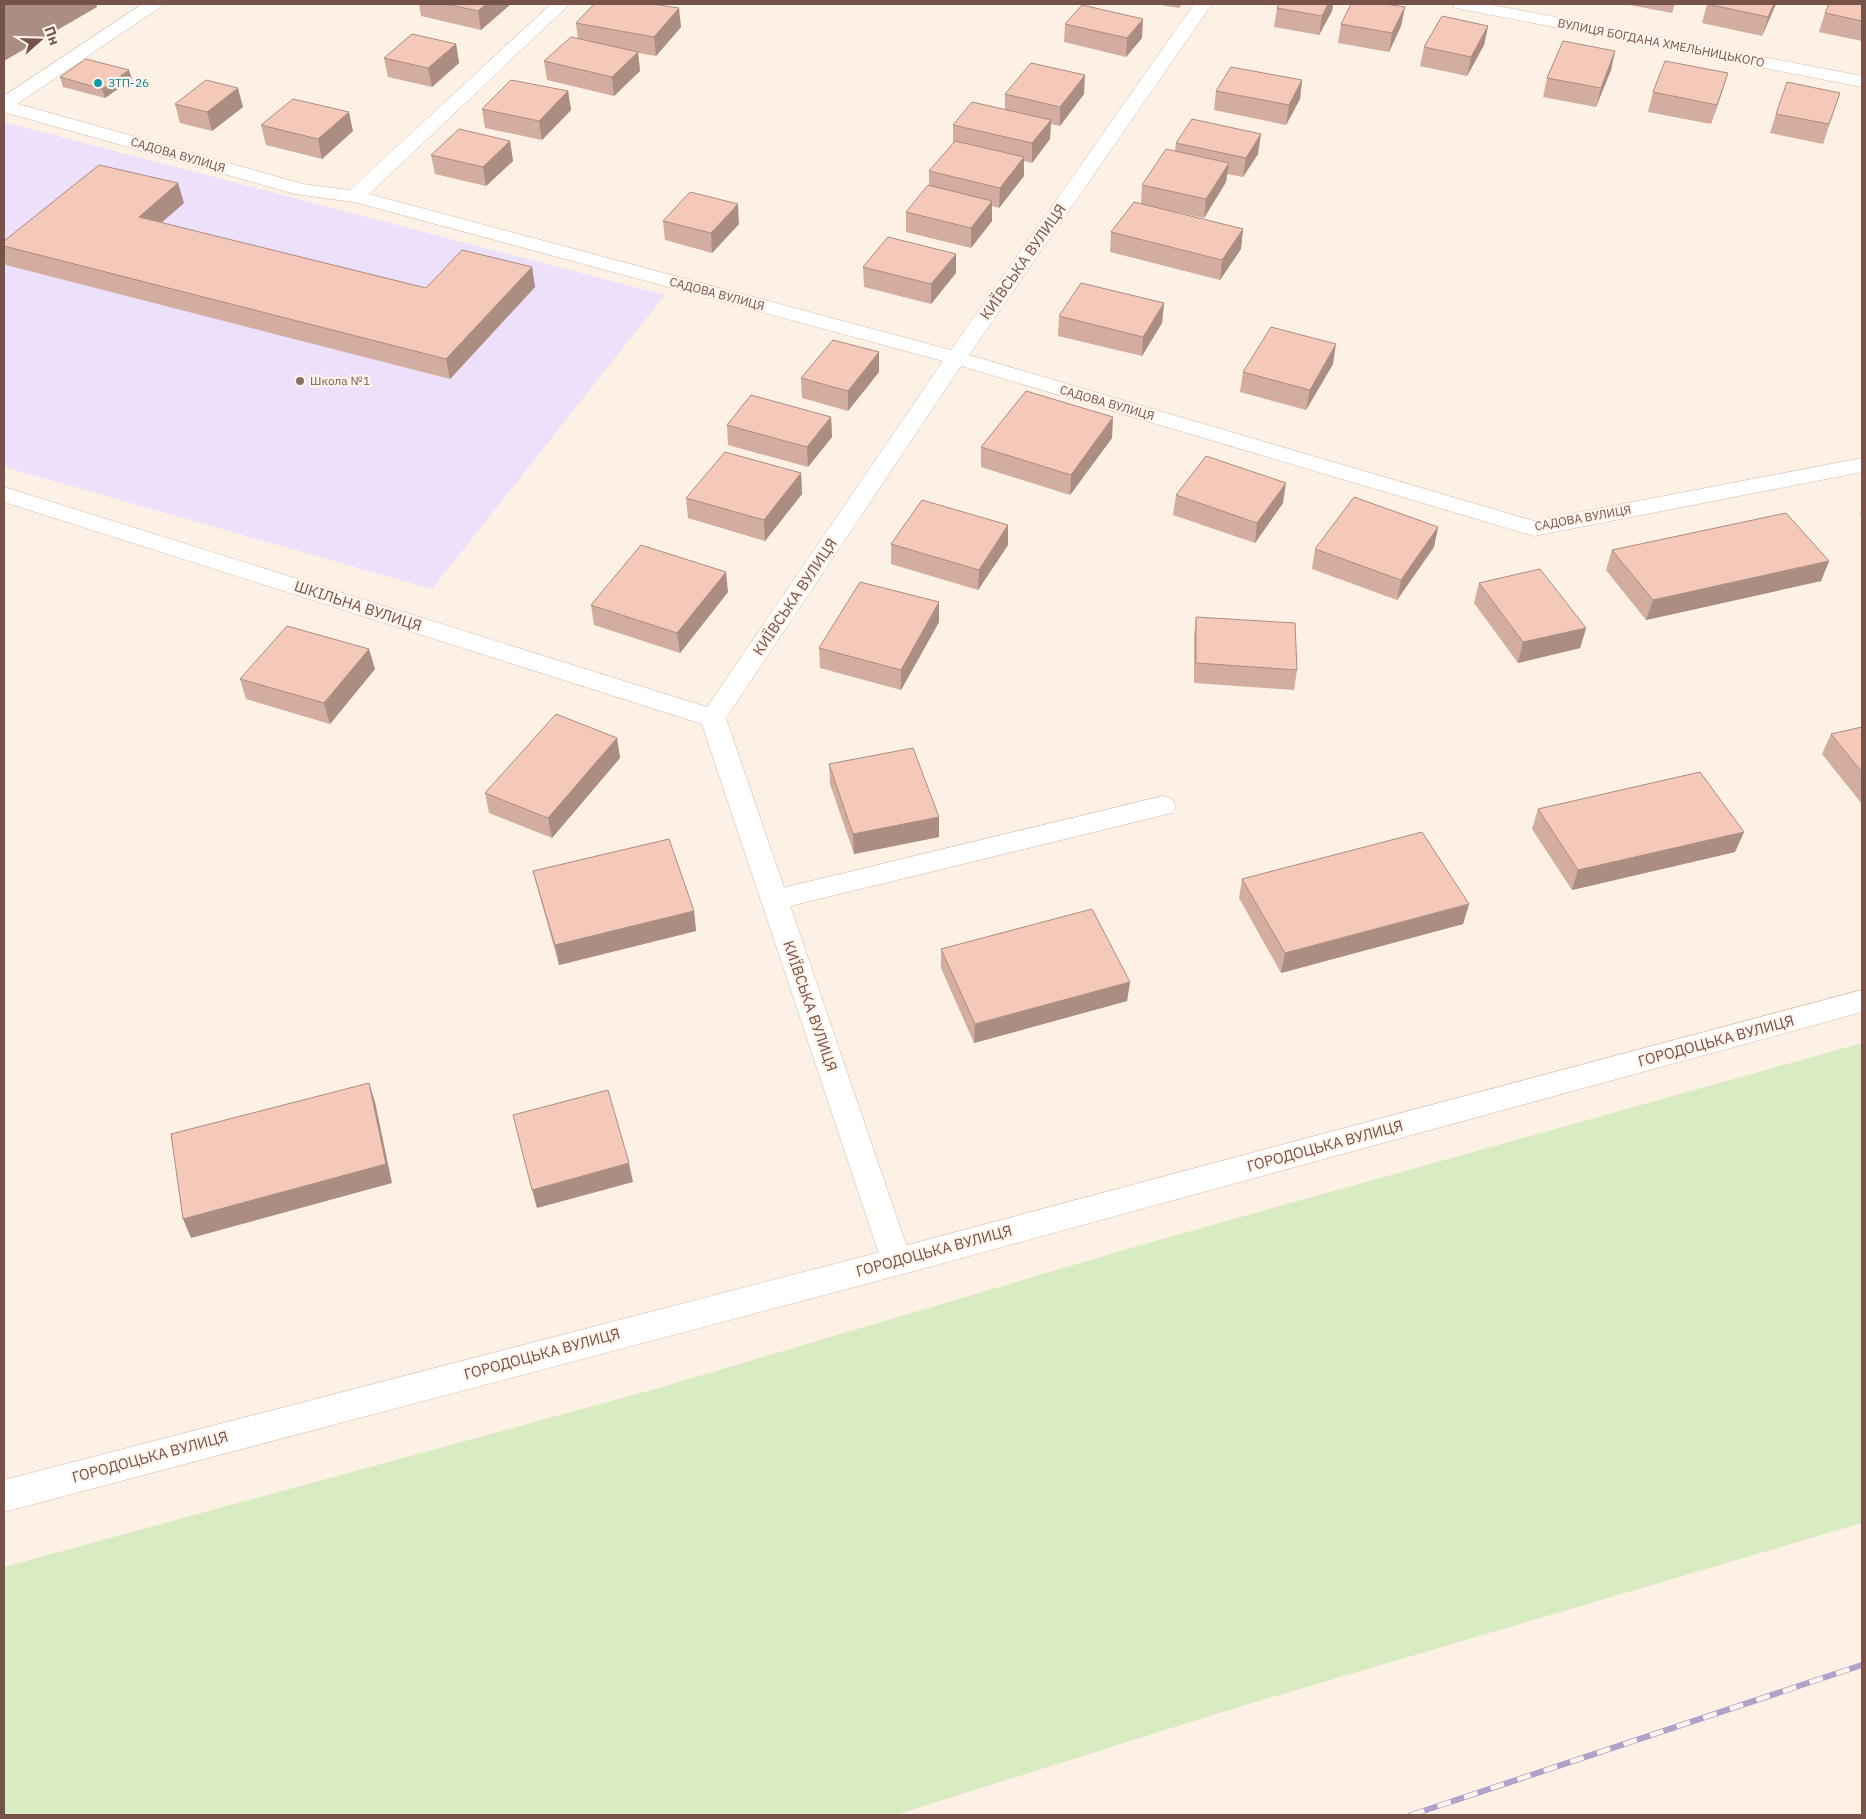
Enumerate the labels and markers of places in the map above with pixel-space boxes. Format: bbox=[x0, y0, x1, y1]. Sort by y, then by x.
place label: ЗТП-26 bbox=[108, 75, 149, 90]
marker: ЗТП-26 bbox=[92, 77, 104, 89]
place label: Школа №1 bbox=[310, 373, 370, 388]
marker: Школа №1 bbox=[294, 375, 306, 387]

